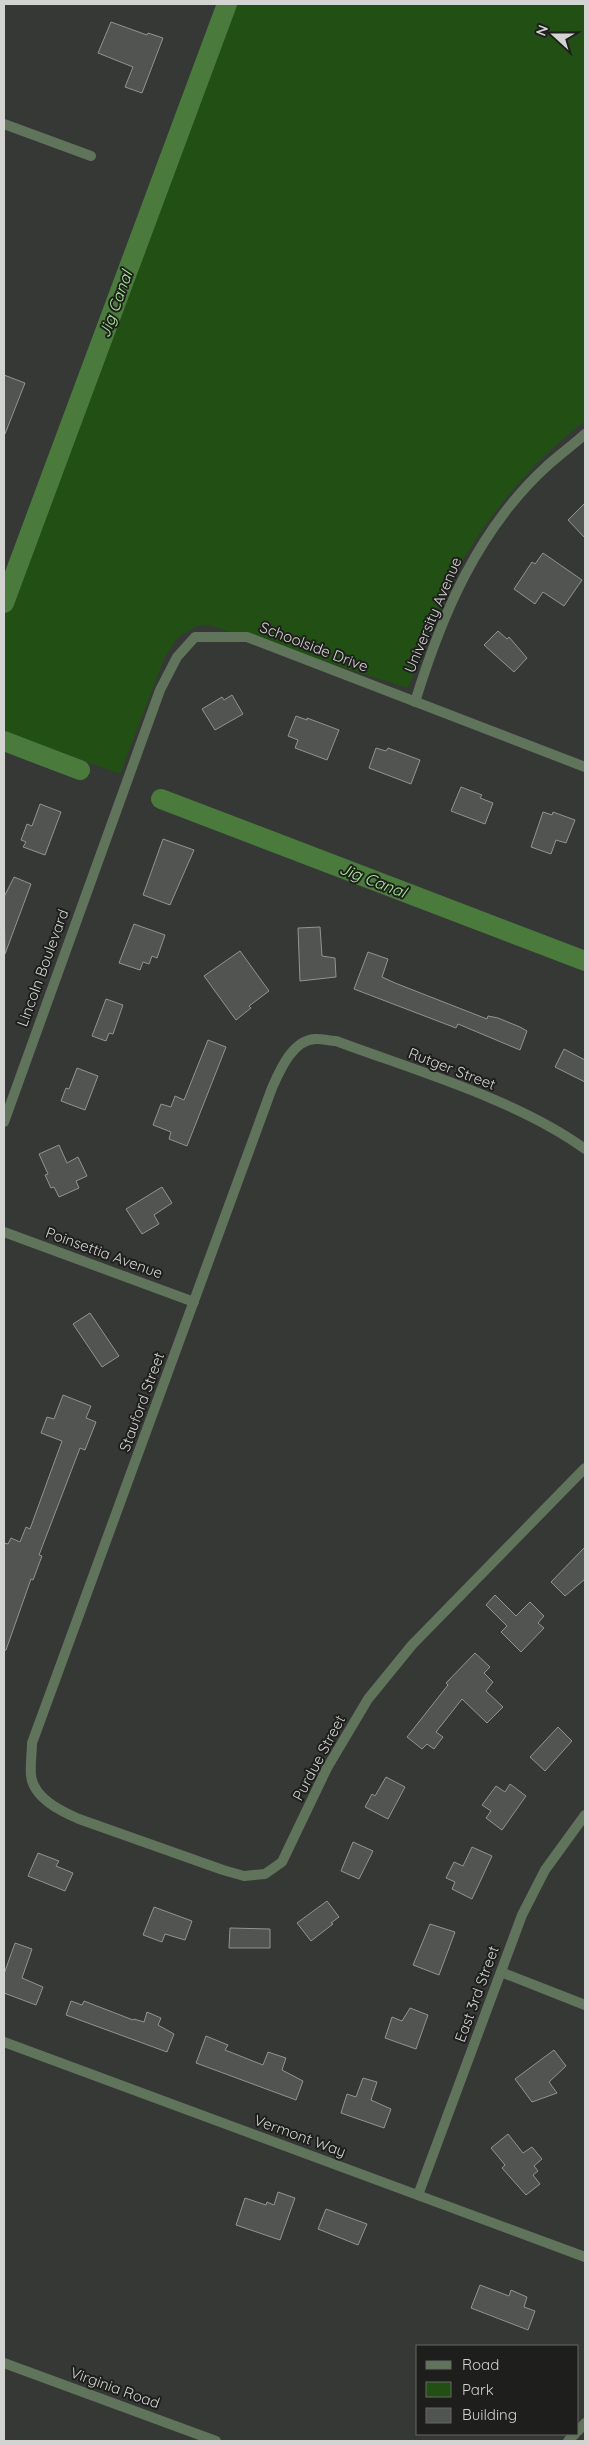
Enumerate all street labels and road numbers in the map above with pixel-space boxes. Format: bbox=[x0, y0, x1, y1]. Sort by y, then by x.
street label: University Avenue bbox=[400, 554, 465, 676]
street label: Schoolside Drive bbox=[257, 617, 371, 676]
street label: Lincoln Boulevard bbox=[12, 907, 73, 1029]
street label: Rutger Street bbox=[406, 1043, 498, 1094]
street label: Poinsettia Avenue bbox=[43, 1223, 165, 1283]
street label: Stauford Street bbox=[115, 1349, 168, 1454]
street label: Purdue Street bbox=[288, 1712, 349, 1804]
street label: East 3rd Street bbox=[450, 1943, 503, 2045]
street label: Vermont Way bbox=[252, 2110, 349, 2161]
street label: Virginia Road bbox=[68, 2363, 162, 2412]

